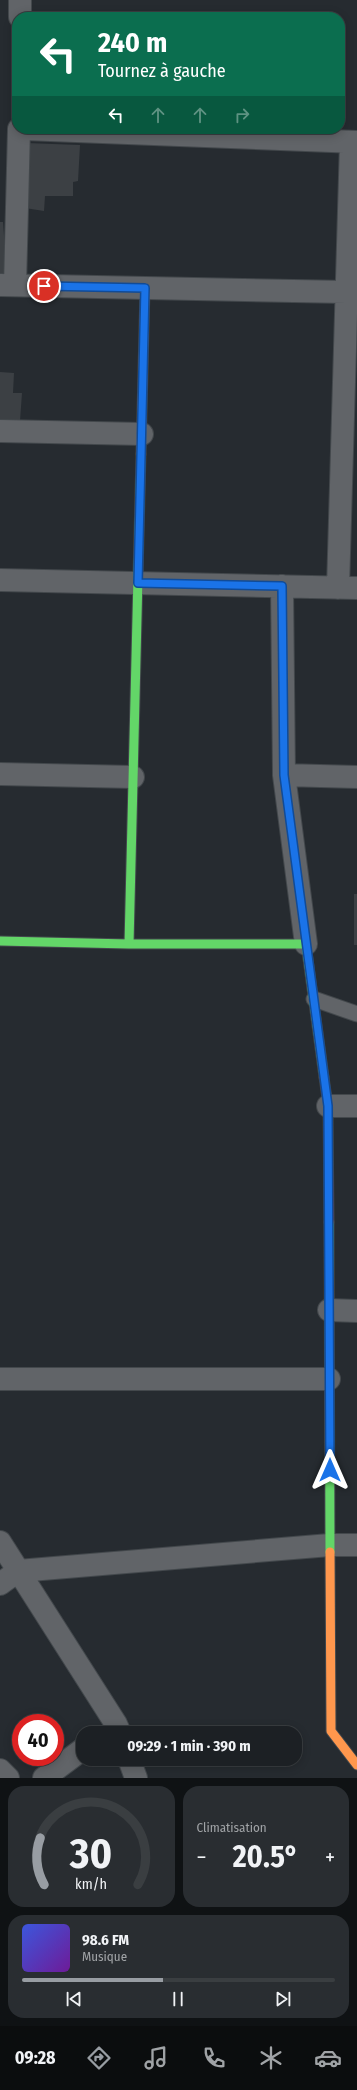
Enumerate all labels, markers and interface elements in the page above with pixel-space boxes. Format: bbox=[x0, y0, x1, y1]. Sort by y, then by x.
text: 240 m bbox=[98, 26, 167, 59]
icon: left bbox=[32, 28, 84, 80]
text: Tournez à gauche bbox=[98, 60, 226, 82]
icon: left bbox=[105, 104, 127, 126]
icon: ahead bbox=[147, 104, 169, 126]
icon: ahead bbox=[189, 104, 211, 126]
icon: right bbox=[231, 104, 253, 126]
pin bbox=[27, 269, 61, 303]
icon: arrive bbox=[33, 275, 55, 297]
position arrow bbox=[309, 1449, 351, 1491]
speed limit sign: 40 bbox=[12, 1714, 64, 1766]
text: 09:29 · 1 min · 390 m bbox=[127, 1737, 251, 1755]
text: Climatisation bbox=[197, 1820, 267, 1835]
text: 30 bbox=[69, 1828, 112, 1878]
text: 20.5° bbox=[233, 1839, 299, 1875]
text: − bbox=[197, 1844, 206, 1871]
text: + bbox=[325, 1844, 335, 1871]
text: km/h bbox=[75, 1875, 107, 1892]
text: 98.6 FM bbox=[82, 1931, 129, 1949]
text: Musique bbox=[82, 1949, 127, 1964]
icon: previous bbox=[63, 1988, 85, 2010]
icon: pause bbox=[167, 1988, 189, 2010]
icon: next bbox=[272, 1988, 294, 2010]
icon: directions bbox=[85, 2044, 113, 2072]
icon: music bbox=[142, 2044, 170, 2072]
icon: phone bbox=[200, 2044, 228, 2072]
icon: climate bbox=[257, 2044, 285, 2072]
icon: car bbox=[314, 2044, 342, 2072]
text: 09:28 bbox=[15, 2047, 56, 2069]

